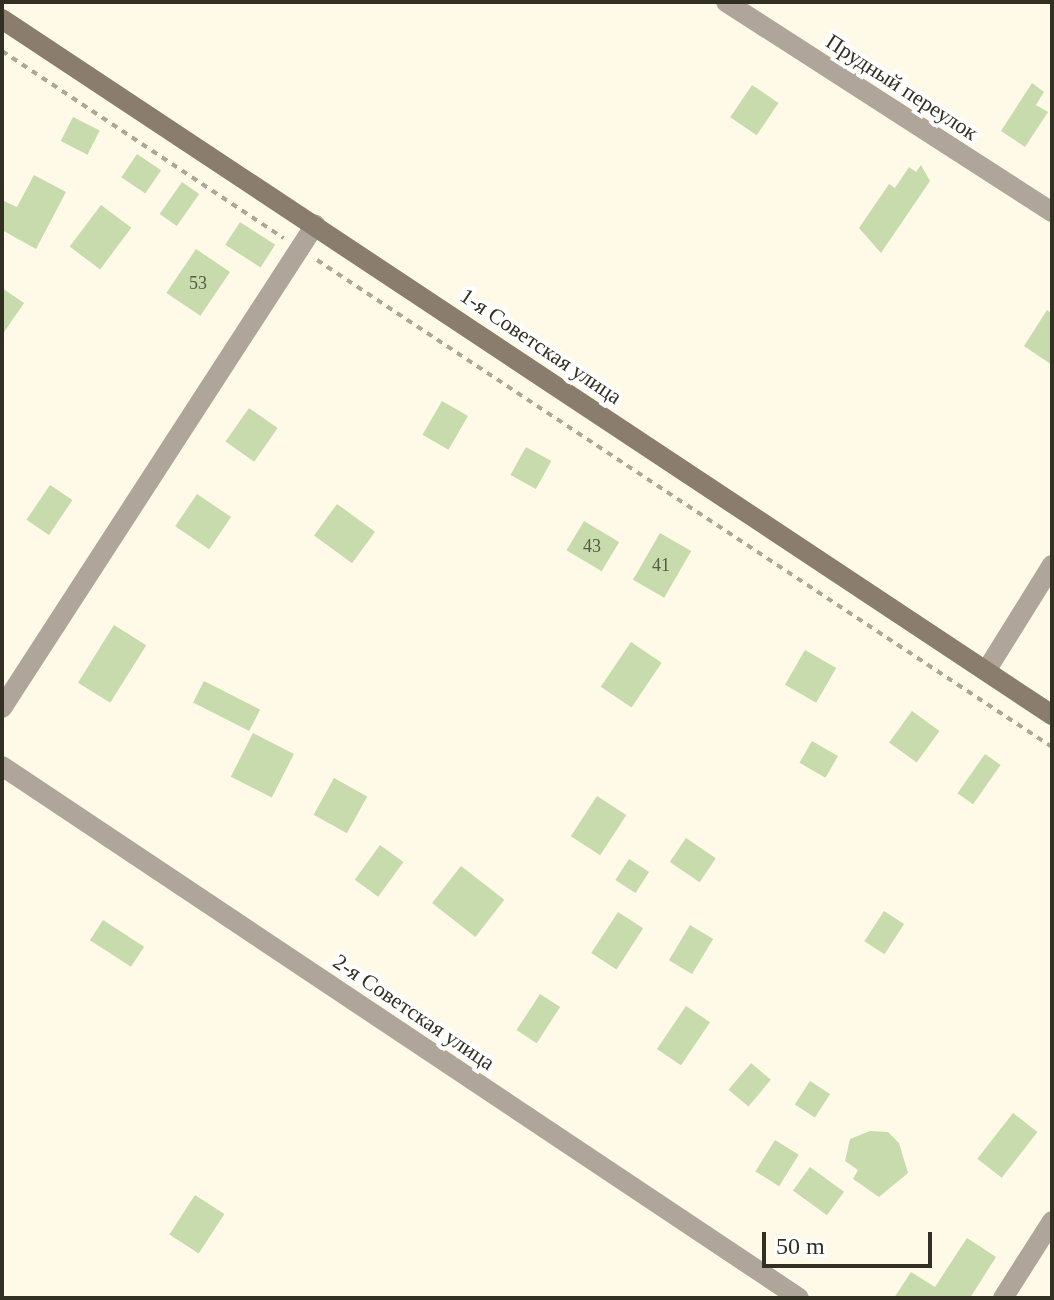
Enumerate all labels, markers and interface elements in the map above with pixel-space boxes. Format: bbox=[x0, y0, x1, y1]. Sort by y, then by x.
street label: Прудный переулок bbox=[821, 28, 983, 146]
house number: 53 bbox=[189, 272, 207, 294]
street label: 1-я Советская улица bbox=[455, 282, 627, 410]
house number: 43 bbox=[583, 535, 601, 557]
house number: 41 bbox=[652, 554, 670, 576]
street label: 2-я Советская улица bbox=[328, 948, 500, 1076]
scale bar bbox=[766, 1216, 936, 1266]
text: 50 m bbox=[776, 1233, 825, 1259]

